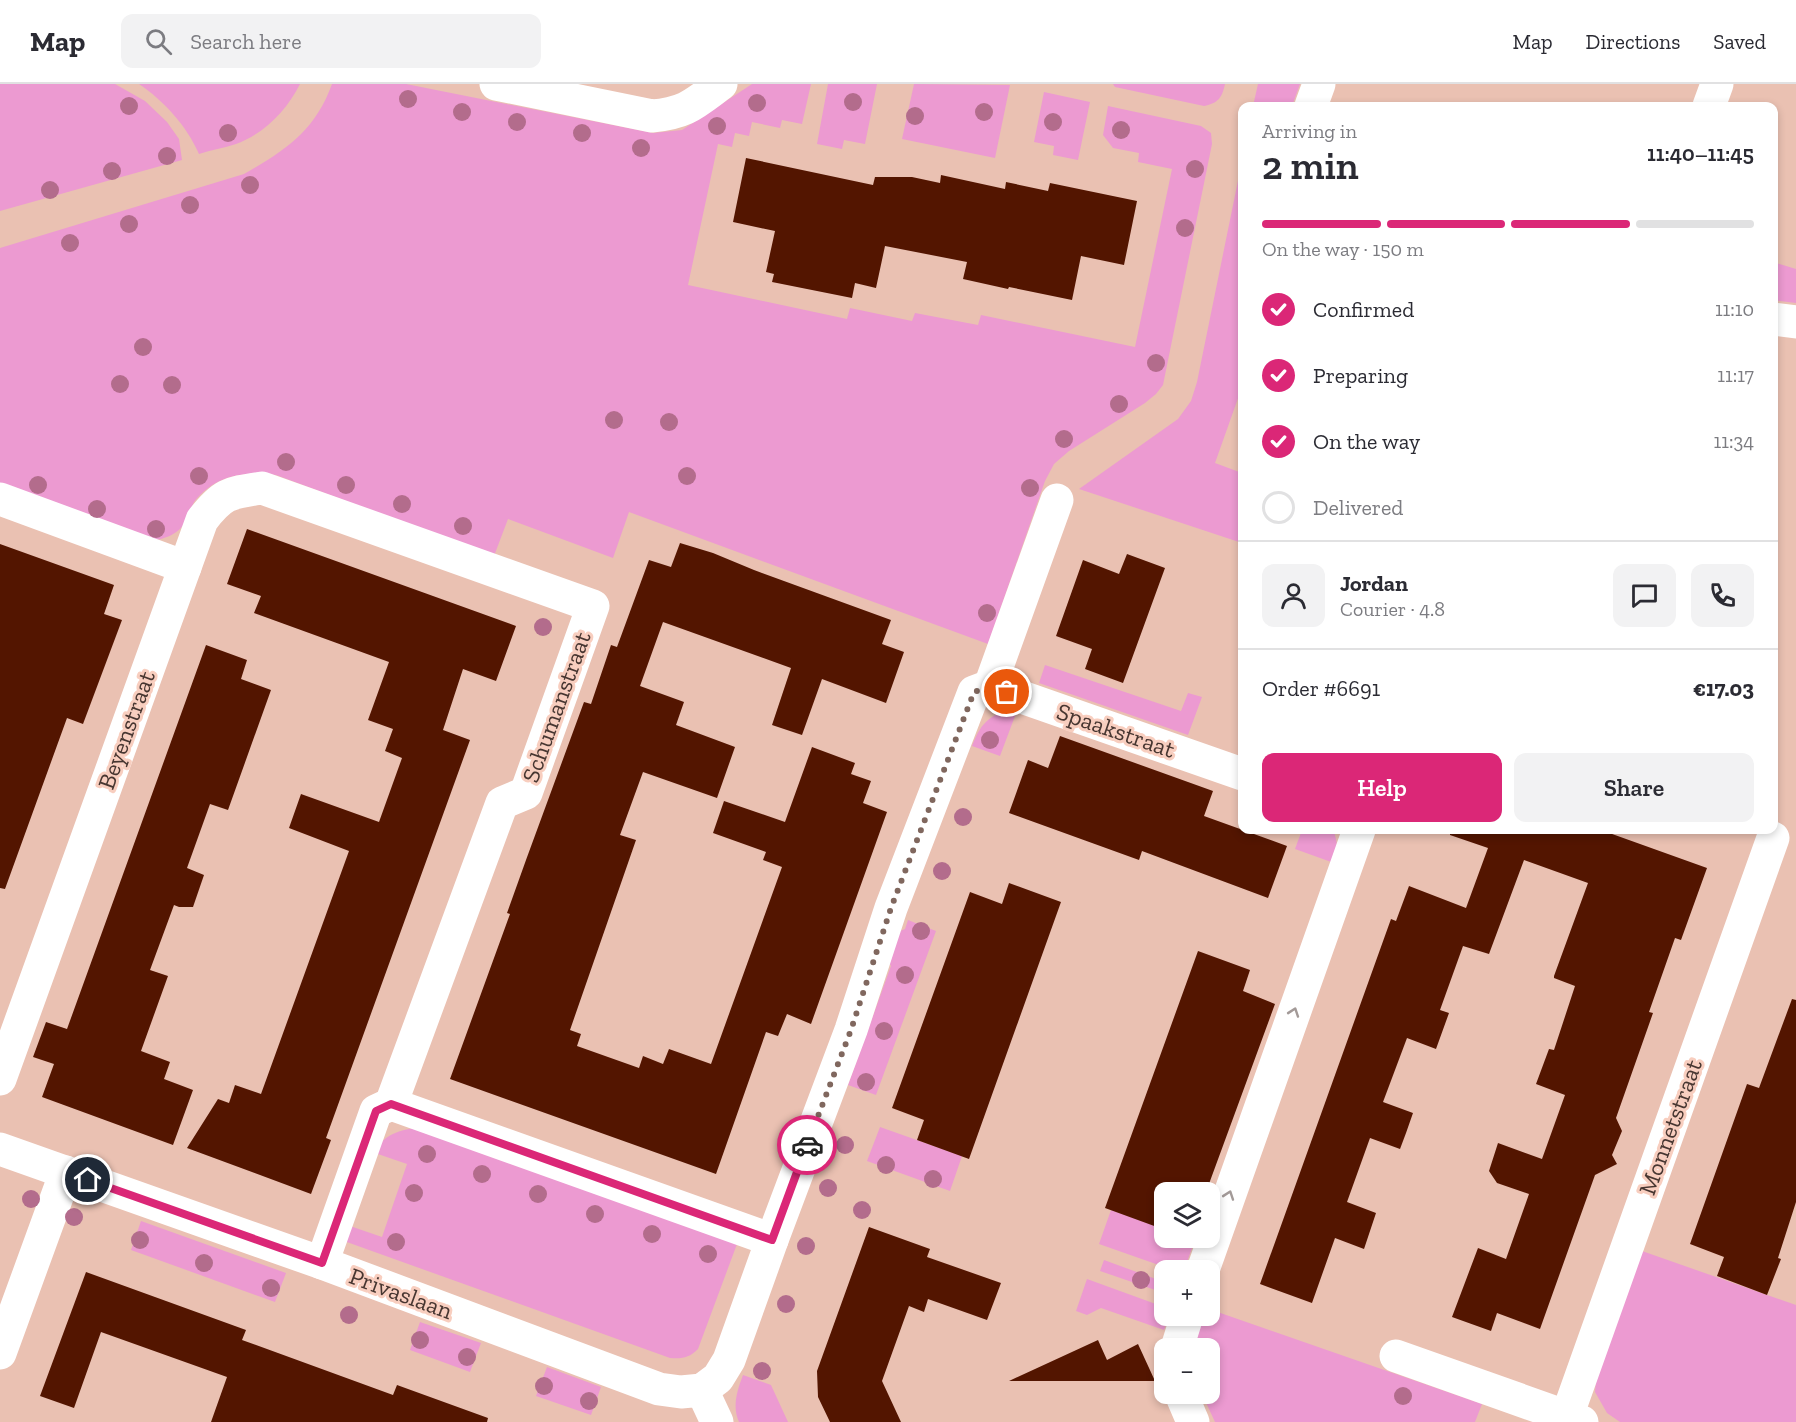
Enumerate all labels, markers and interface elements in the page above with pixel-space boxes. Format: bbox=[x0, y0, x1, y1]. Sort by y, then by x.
search box bbox=[121, 14, 541, 68]
text: Map bbox=[30, 25, 85, 58]
icon: search bbox=[142, 25, 175, 58]
text: Search here bbox=[190, 28, 302, 55]
text: Map bbox=[1513, 29, 1553, 54]
text: Directions bbox=[1586, 29, 1680, 54]
text: Saved bbox=[1713, 29, 1766, 54]
text: Arriving in bbox=[1262, 119, 1357, 143]
text: 11:40–11:45 bbox=[1647, 140, 1754, 167]
text: 2 min bbox=[1262, 142, 1359, 189]
text: On the way · 150 m bbox=[1262, 237, 1424, 261]
icon: check bbox=[1262, 293, 1295, 326]
text: Confirmed bbox=[1313, 296, 1414, 323]
text: 11:10 bbox=[1715, 297, 1754, 321]
icon: check bbox=[1262, 359, 1295, 392]
text: Preparing bbox=[1313, 362, 1408, 389]
text: 11:17 bbox=[1717, 363, 1754, 387]
icon: check bbox=[1262, 425, 1295, 458]
text: On the way bbox=[1313, 428, 1420, 455]
text: 11:34 bbox=[1714, 429, 1754, 453]
text: Delivered bbox=[1313, 494, 1403, 521]
button: person bbox=[1262, 564, 1325, 627]
button: chat bbox=[1613, 564, 1676, 627]
button: phone bbox=[1691, 564, 1754, 627]
text: Jordan bbox=[1340, 570, 1408, 597]
text: Courier · 4.8 bbox=[1340, 597, 1445, 621]
street label: Schumanstraat bbox=[515, 628, 597, 786]
pin bbox=[981, 666, 1032, 717]
street label: Beyenstraat bbox=[91, 667, 161, 793]
icon: bag bbox=[990, 675, 1023, 708]
text: Order #6691 bbox=[1262, 675, 1380, 702]
text: €17.03 bbox=[1693, 675, 1754, 702]
street label: Spaakstraat bbox=[1053, 696, 1179, 764]
button: Help bbox=[1262, 753, 1502, 822]
button: Share bbox=[1514, 753, 1754, 822]
one-way arrow bbox=[1286, 1007, 1299, 1017]
street label: Monnetstraat bbox=[1632, 1055, 1708, 1199]
courier bbox=[777, 1115, 837, 1175]
icon: car bbox=[791, 1129, 824, 1162]
pin bbox=[62, 1154, 113, 1205]
icon: home bbox=[71, 1163, 104, 1196]
map controls bbox=[1154, 1182, 1220, 1404]
button: layers bbox=[1154, 1182, 1220, 1248]
one-way arrow bbox=[1222, 1191, 1235, 1201]
button: + bbox=[1154, 1260, 1220, 1326]
street label: Privaslaan bbox=[345, 1261, 457, 1325]
button: − bbox=[1154, 1338, 1220, 1404]

